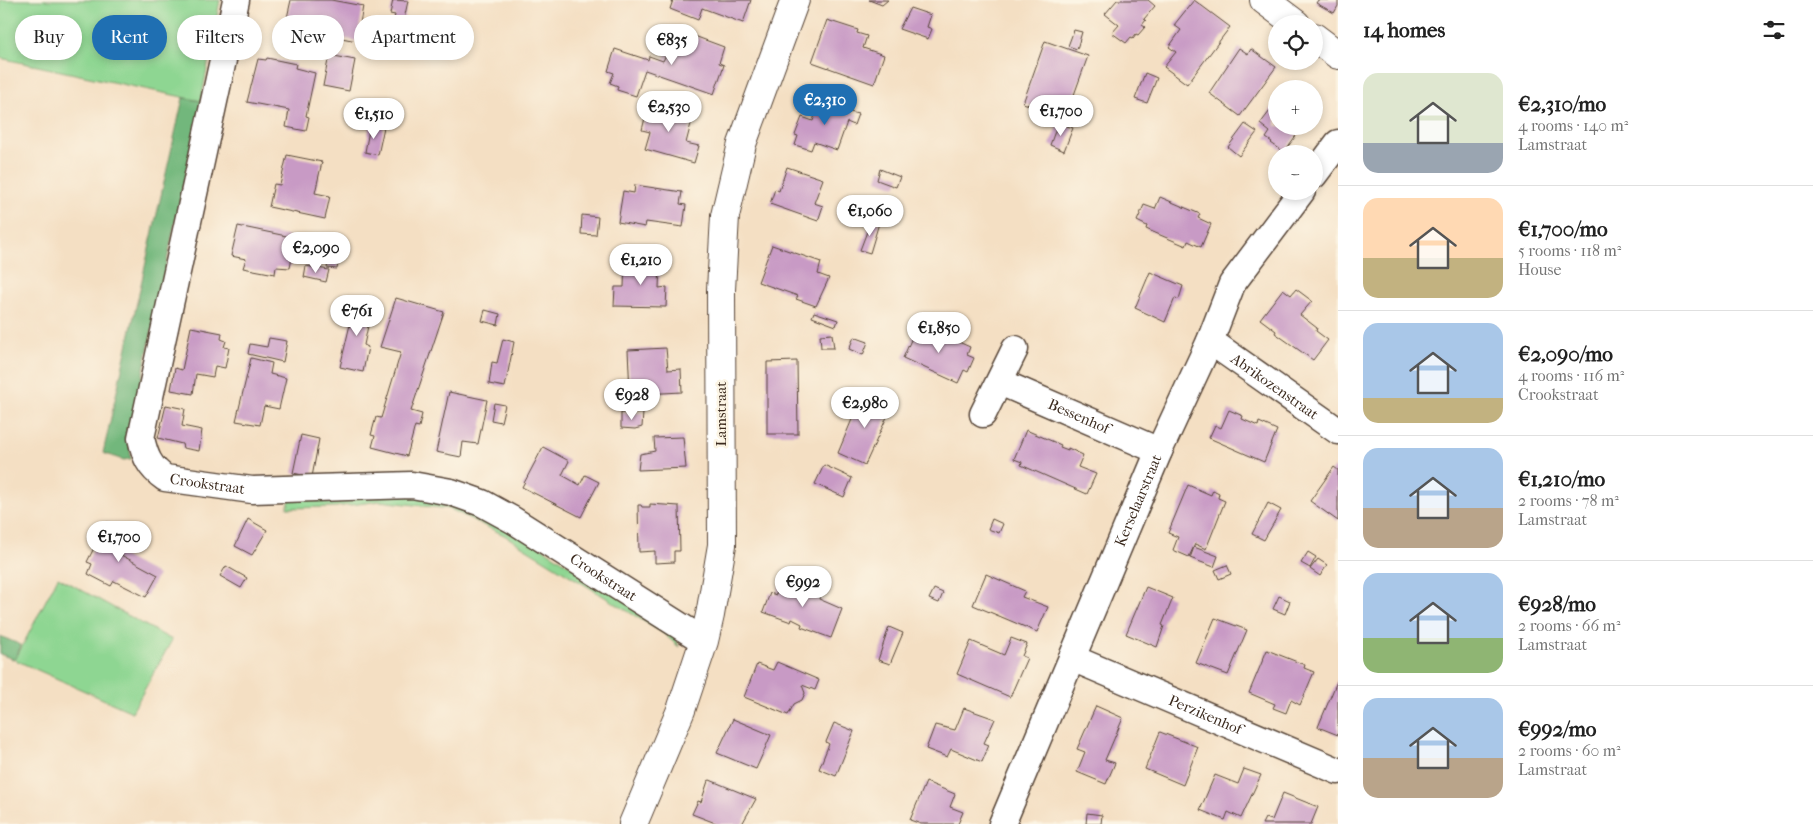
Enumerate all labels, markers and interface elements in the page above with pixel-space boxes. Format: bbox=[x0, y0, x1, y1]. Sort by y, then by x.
chip: Buy bbox=[15, 15, 82, 60]
chip: Rent bbox=[92, 15, 167, 60]
chip: Filters bbox=[177, 15, 262, 60]
chip: New bbox=[272, 15, 344, 60]
chip: Apartment bbox=[354, 15, 474, 60]
map controls bbox=[1268, 15, 1323, 200]
button: locate bbox=[1268, 15, 1323, 70]
icon: filters bbox=[1760, 16, 1788, 44]
text: 14 homes bbox=[1363, 18, 1445, 42]
pin: €835 bbox=[642, 23, 702, 66]
text: €835 bbox=[656, 30, 688, 49]
button: + bbox=[1268, 80, 1323, 135]
pin: €2,310 bbox=[784, 84, 866, 126]
pin: €2,530 bbox=[628, 90, 710, 133]
text: €2,310 bbox=[804, 90, 846, 109]
text: €2,310/mo bbox=[1518, 92, 1606, 116]
icon: home bbox=[1403, 93, 1463, 153]
pin: €1,700 bbox=[1020, 94, 1102, 137]
text: €2,530 bbox=[648, 97, 690, 116]
pin: €1,510 bbox=[333, 98, 415, 140]
text: €1,700 bbox=[1040, 101, 1082, 120]
text: €1,510 bbox=[354, 104, 394, 123]
text: 4 rooms · 140 m² bbox=[1518, 116, 1628, 135]
text: Lamstraat bbox=[1518, 135, 1587, 154]
button: − bbox=[1268, 145, 1323, 200]
pin: €1,060 bbox=[829, 194, 911, 237]
text: €1,060 bbox=[848, 201, 892, 220]
text: €1,700/mo bbox=[1518, 217, 1608, 241]
icon: home bbox=[1403, 218, 1463, 278]
pin: €2,090 bbox=[275, 232, 357, 274]
text: €2,090 bbox=[292, 238, 340, 257]
text: 5 rooms · 118 m² bbox=[1518, 241, 1621, 260]
pin: €1,210 bbox=[600, 244, 682, 286]
text: €1,210 bbox=[620, 250, 662, 269]
text: House bbox=[1518, 260, 1561, 279]
pin: €761 bbox=[327, 294, 387, 337]
text: €761 bbox=[341, 301, 373, 320]
pin: €1,850 bbox=[898, 312, 980, 354]
text: €1,850 bbox=[918, 318, 960, 337]
text: €2,090/mo bbox=[1518, 342, 1613, 366]
icon: home bbox=[1403, 343, 1463, 403]
street label: Abrikozenstraat bbox=[1227, 349, 1322, 424]
text: 4 rooms · 116 m² bbox=[1518, 366, 1624, 385]
pin: €928 bbox=[602, 378, 662, 421]
street label: Lamstraat bbox=[712, 381, 730, 447]
text: €928 bbox=[615, 385, 649, 404]
text: Crookstraat bbox=[1518, 385, 1599, 404]
pin: €2,980 bbox=[824, 386, 906, 429]
text: €2,980 bbox=[842, 393, 888, 412]
street label: Bessenhof bbox=[1045, 395, 1115, 439]
street label: Kerselaarstraat bbox=[1111, 451, 1166, 549]
text: €1,210/mo bbox=[1518, 467, 1605, 491]
icon: home bbox=[1403, 468, 1463, 528]
street label: Crookstraat bbox=[169, 470, 247, 498]
text: 2 rooms · 78 m² bbox=[1518, 491, 1619, 510]
text: Lamstraat bbox=[1518, 510, 1587, 529]
pin: €1,700 bbox=[78, 520, 160, 563]
text: €1,700 bbox=[98, 527, 140, 546]
street label: Crookstraat bbox=[567, 549, 641, 605]
pin: €992 bbox=[773, 566, 833, 608]
text: €992 bbox=[786, 572, 820, 591]
text: €928/mo bbox=[1518, 592, 1596, 616]
icon: home bbox=[1403, 593, 1463, 653]
text: 2 rooms · 66 m² bbox=[1518, 616, 1620, 635]
text: Lamstraat bbox=[1518, 635, 1587, 654]
street label: Perzikenhof bbox=[1166, 691, 1248, 739]
text: €992/mo bbox=[1518, 717, 1596, 741]
icon: home bbox=[1403, 718, 1463, 778]
text: 2 rooms · 60 m² bbox=[1518, 741, 1621, 760]
text: Lamstraat bbox=[1518, 760, 1587, 779]

